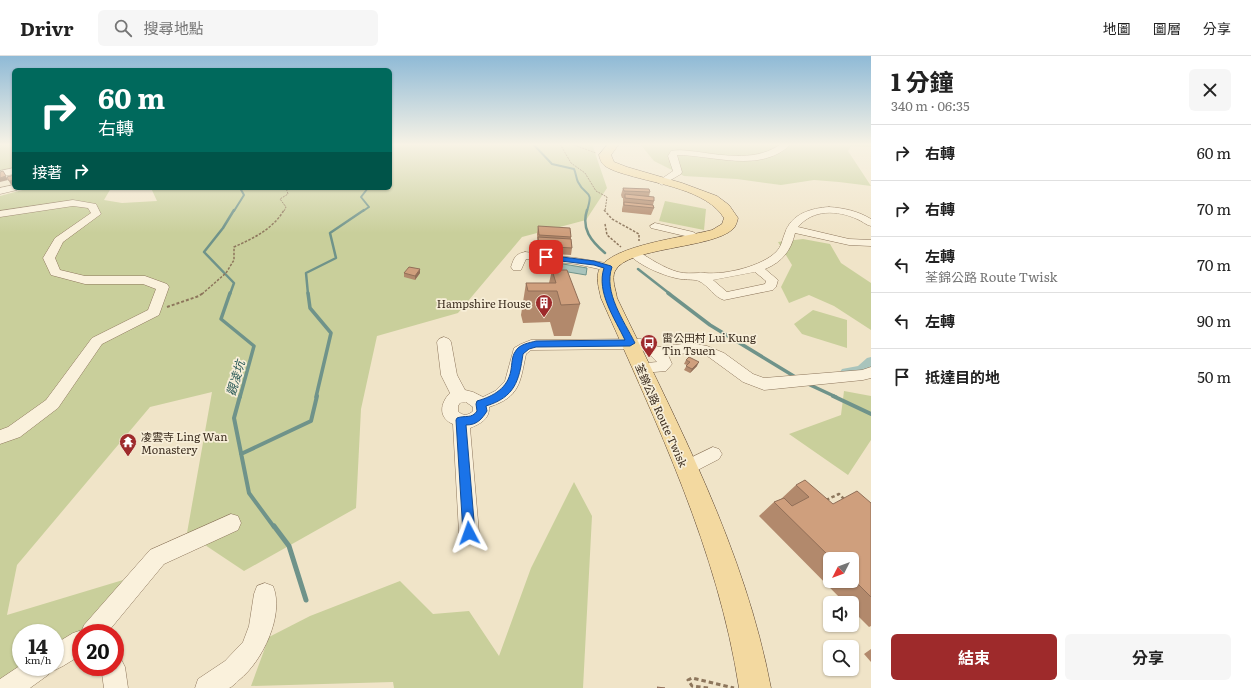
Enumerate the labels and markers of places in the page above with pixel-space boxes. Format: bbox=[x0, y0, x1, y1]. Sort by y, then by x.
pin bbox=[529, 240, 563, 274]
building icon: Hampshire House bbox=[534, 293, 554, 318]
place label: Hampshire House bbox=[437, 295, 531, 311]
place label: 雷公田村 Lui Kung Tin Tsuen bbox=[662, 329, 757, 358]
bus stop icon: 雷公田村 Lui Kung Tin Tsuen bbox=[639, 333, 659, 358]
place label: 凌雲寺 Ling Wan Monastery bbox=[141, 428, 227, 457]
temple icon: 凌雲寺 Ling Wan Monastery bbox=[118, 432, 138, 457]

